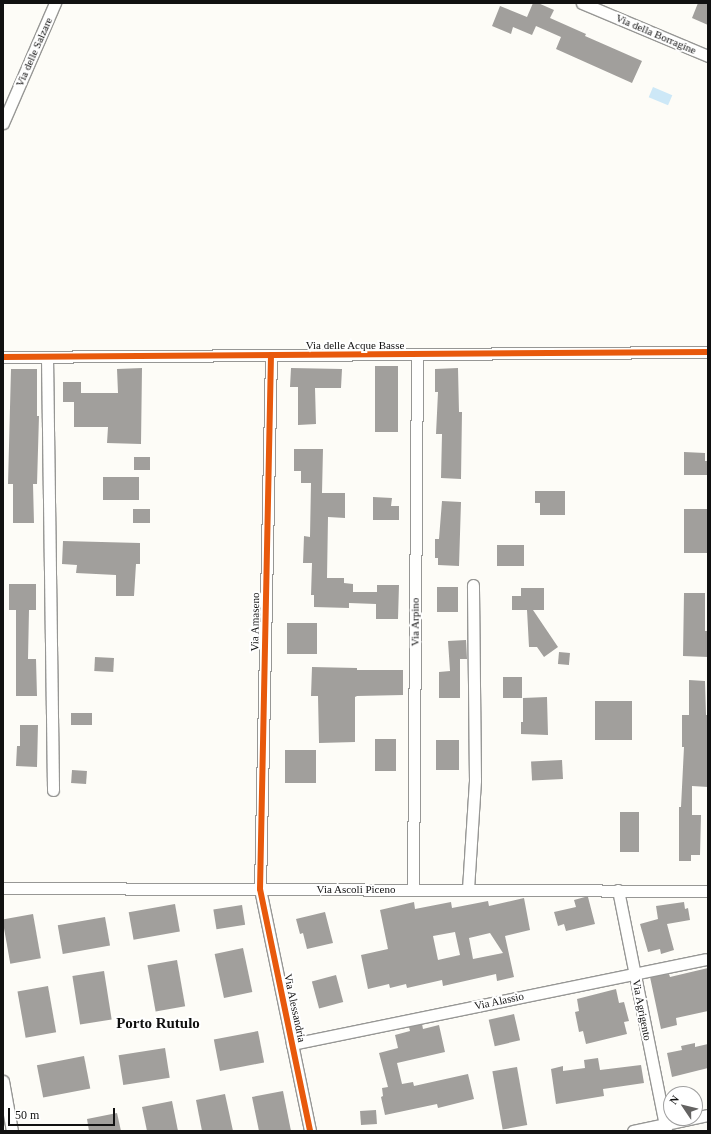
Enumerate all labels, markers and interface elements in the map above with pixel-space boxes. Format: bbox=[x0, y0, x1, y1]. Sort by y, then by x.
street label: Via della Borragine bbox=[614, 11, 698, 57]
street label: Via delle Salzare bbox=[13, 15, 55, 89]
street label: Via delle Acque Basse bbox=[305, 338, 405, 352]
street label: Via Amaseno bbox=[248, 592, 262, 652]
street label: Via Arpino bbox=[408, 597, 422, 647]
street label: Via Ascoli Piceno bbox=[316, 882, 396, 896]
street label: Via Alessandria bbox=[281, 972, 309, 1044]
street label: Via Agrigento bbox=[630, 978, 654, 1042]
street label: Via Alassio bbox=[473, 989, 525, 1013]
district label: Porto Rutulo bbox=[116, 1015, 200, 1033]
north arrow bbox=[663, 1086, 703, 1126]
text: N bbox=[667, 1093, 681, 1106]
scale bar bbox=[10, 1100, 117, 1126]
text: 50 m bbox=[15, 1108, 39, 1122]

